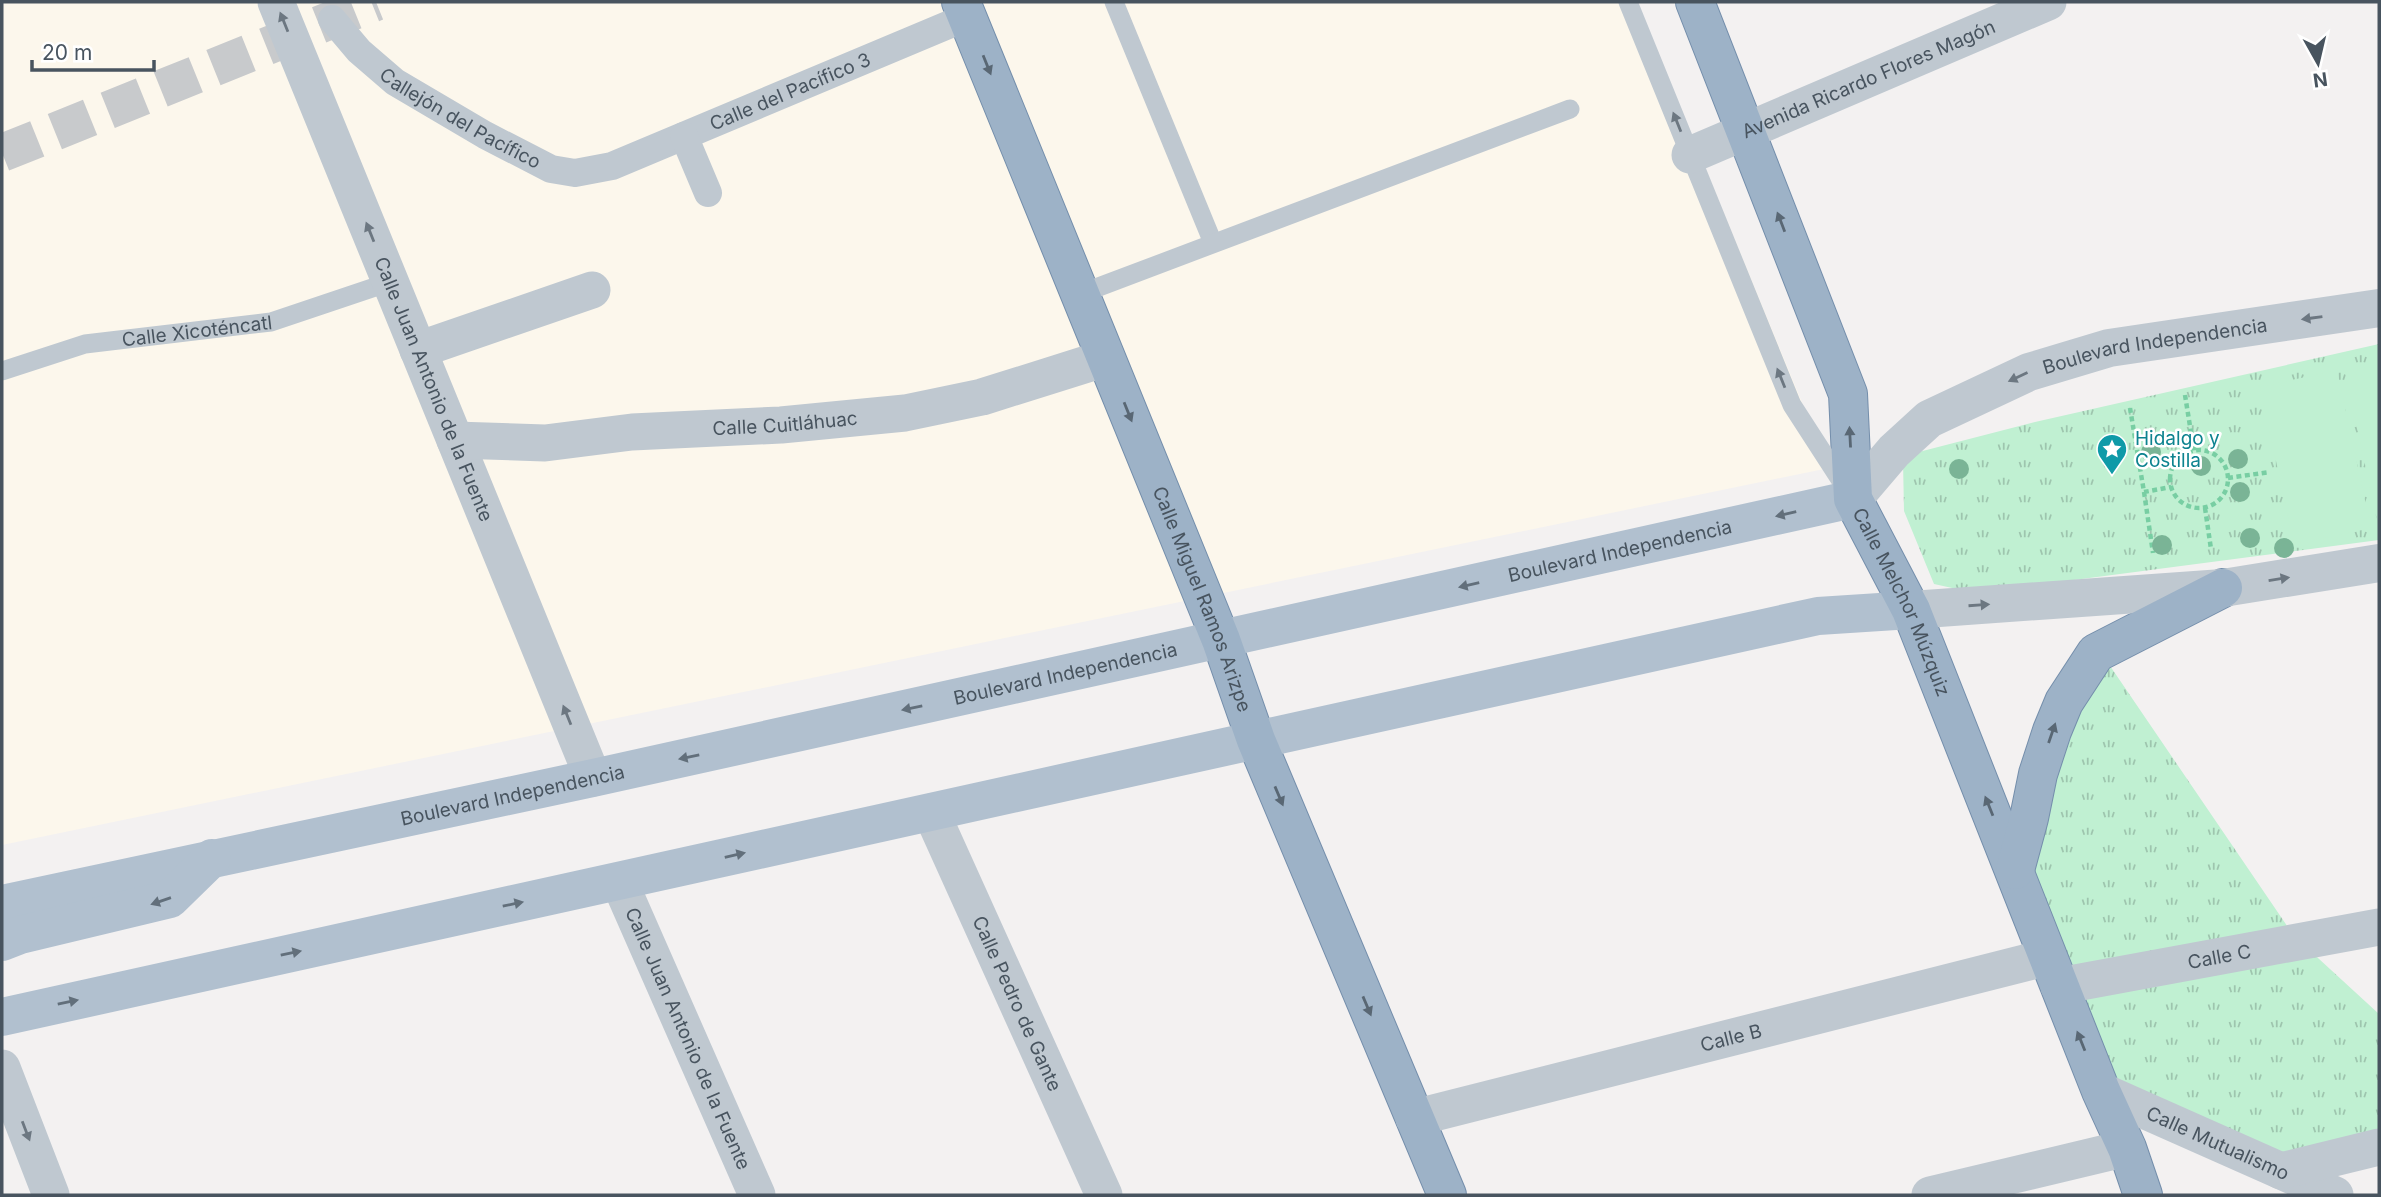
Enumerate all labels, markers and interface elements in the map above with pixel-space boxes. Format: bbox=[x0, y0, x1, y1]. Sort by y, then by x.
one-way arrow bbox=[278, 11, 289, 32]
street label: Avenida Ricardo Flores Magón bbox=[1738, 15, 1999, 143]
scale bar bbox=[32, 28, 154, 72]
north arrow bbox=[2283, 28, 2353, 98]
text: 20 m bbox=[42, 40, 92, 65]
street label: Calle del Pacífico 3 bbox=[706, 47, 874, 135]
one-way arrow bbox=[981, 55, 992, 76]
street label: Callejón del Pacífico bbox=[375, 62, 545, 173]
text: N bbox=[2312, 67, 2329, 92]
one-way arrow bbox=[1671, 111, 1682, 132]
one-way arrow bbox=[1775, 212, 1786, 233]
one-way arrow bbox=[365, 221, 376, 242]
street label: Calle Juan Antonio de la Fuente bbox=[370, 253, 498, 525]
street label: Calle Xicoténcatl bbox=[121, 310, 273, 351]
street label: Boulevard Independencia bbox=[2040, 313, 2269, 379]
one-way arrow bbox=[2301, 313, 2323, 324]
one-way arrow bbox=[1775, 367, 1786, 388]
one-way arrow bbox=[2007, 372, 2028, 383]
one-way arrow bbox=[1123, 401, 1134, 422]
street label: Calle Cuitláhuac bbox=[712, 406, 859, 440]
one-way arrow bbox=[1845, 426, 1856, 448]
place label: Hidalgo y Costilla bbox=[2135, 427, 2220, 472]
place icon: Hidalgo y Costilla bbox=[2095, 432, 2129, 476]
street label: Calle Miguel Ramos Arizpe bbox=[1148, 483, 1257, 715]
street label: Calle Melchor Múzquiz bbox=[1848, 504, 1955, 700]
one-way arrow bbox=[1775, 509, 1797, 520]
street label: Boulevard Independencia bbox=[1506, 515, 1734, 587]
one-way arrow bbox=[2268, 573, 2290, 584]
one-way arrow bbox=[1458, 580, 1480, 591]
one-way arrow bbox=[1968, 599, 1990, 610]
street label: Boulevard Independencia bbox=[951, 637, 1179, 709]
one-way arrow bbox=[901, 703, 923, 714]
one-way arrow bbox=[561, 705, 572, 726]
one-way arrow bbox=[2047, 723, 2058, 744]
one-way arrow bbox=[678, 752, 700, 763]
street label: Boulevard Independencia bbox=[398, 760, 627, 830]
one-way arrow bbox=[1273, 786, 1285, 806]
one-way arrow bbox=[1984, 796, 1995, 817]
one-way arrow bbox=[724, 849, 746, 860]
one-way arrow bbox=[151, 896, 172, 907]
one-way arrow bbox=[502, 899, 524, 910]
street label: Calle Juan Antonio de la Fuente bbox=[621, 904, 756, 1173]
street label: Calle Pedro de Gante bbox=[968, 912, 1067, 1095]
street label: Calle C bbox=[2186, 939, 2253, 974]
one-way arrow bbox=[280, 948, 302, 959]
one-way arrow bbox=[1362, 995, 1373, 1016]
one-way arrow bbox=[57, 996, 79, 1007]
street label: Calle B bbox=[1698, 1019, 1764, 1056]
one-way arrow bbox=[2076, 1030, 2087, 1051]
street label: Calle Mutualismo bbox=[2143, 1101, 2293, 1185]
one-way arrow bbox=[21, 1121, 32, 1142]

